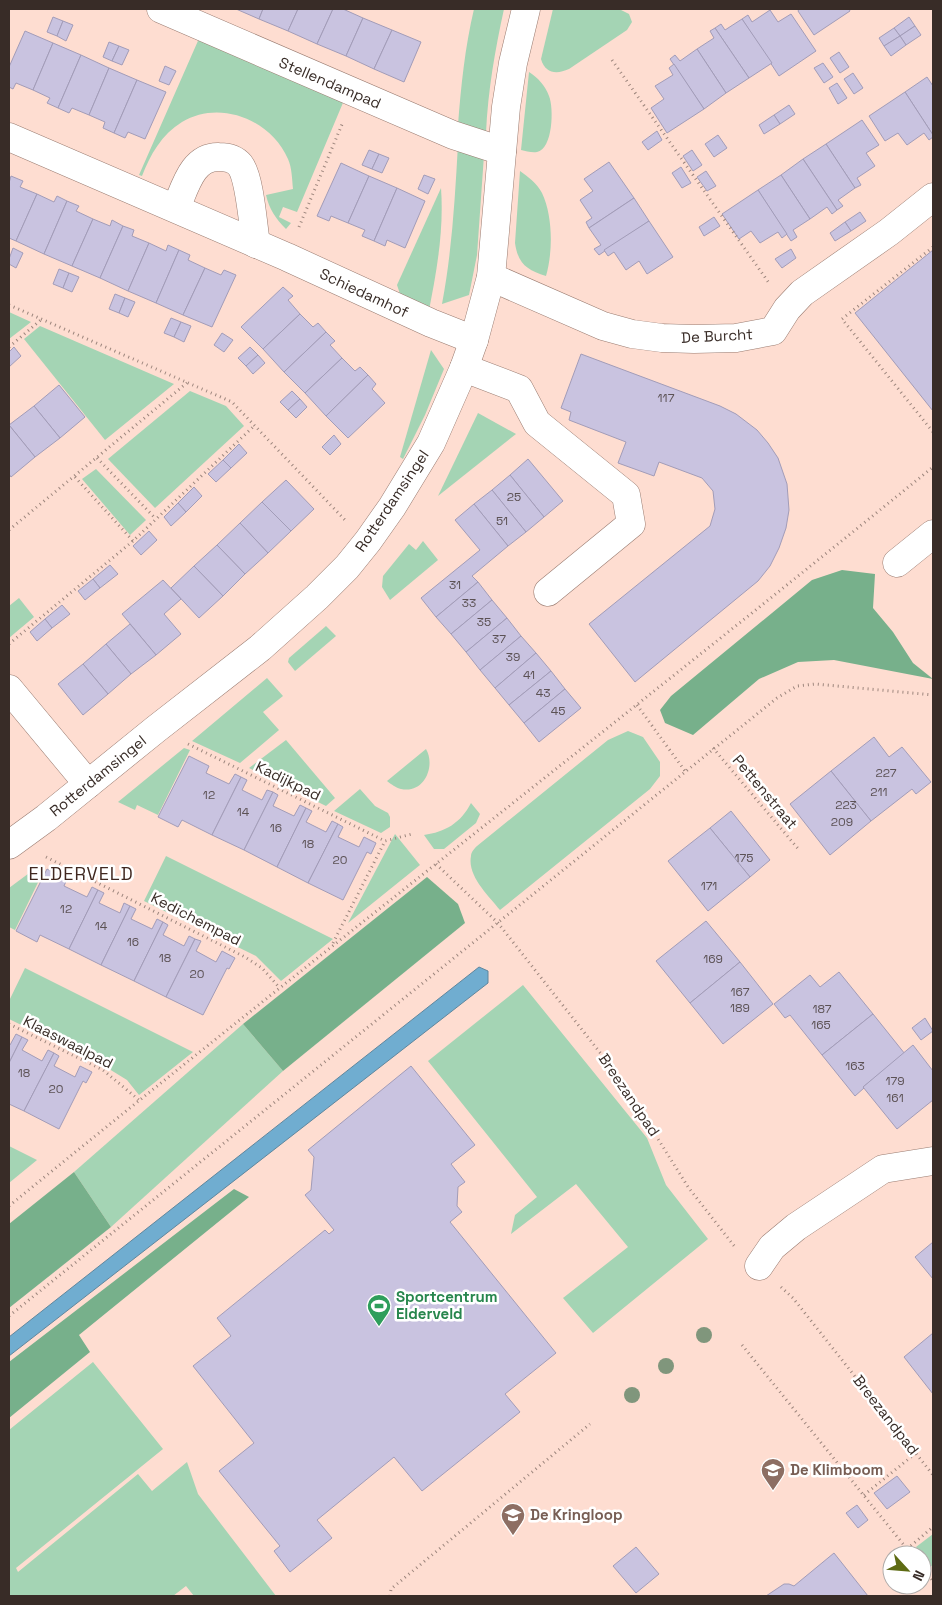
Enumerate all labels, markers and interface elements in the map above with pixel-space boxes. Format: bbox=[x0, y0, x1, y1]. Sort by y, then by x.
street label: Stellendampad bbox=[276, 52, 384, 113]
street label: Schiedamhof bbox=[317, 264, 412, 322]
street label: De Burcht bbox=[681, 324, 754, 347]
house number: 117 bbox=[658, 390, 675, 406]
street label: Rotterdamsingel bbox=[350, 446, 433, 555]
house number: 25 bbox=[507, 489, 521, 505]
house number: 51 bbox=[496, 513, 508, 529]
house number: 31 bbox=[449, 577, 461, 593]
house number: 33 bbox=[462, 595, 476, 611]
house number: 35 bbox=[477, 614, 491, 630]
house number: 37 bbox=[492, 631, 506, 647]
house number: 39 bbox=[506, 649, 520, 665]
house number: 41 bbox=[523, 667, 535, 683]
house number: 43 bbox=[536, 685, 550, 701]
house number: 45 bbox=[551, 703, 565, 719]
street label: Rotterdamsingel bbox=[46, 731, 150, 820]
street label: Pettenstraat bbox=[729, 751, 802, 833]
street label: Kadijkpad bbox=[252, 757, 324, 805]
house number: 227 bbox=[875, 765, 897, 781]
house number: 211 bbox=[870, 784, 888, 800]
house number: 12 bbox=[203, 787, 215, 803]
house number: 223 bbox=[835, 797, 857, 813]
house number: 14 bbox=[237, 804, 250, 820]
house number: 209 bbox=[831, 814, 853, 830]
house number: 16 bbox=[270, 820, 282, 836]
house number: 18 bbox=[302, 836, 314, 852]
house number: 175 bbox=[735, 850, 753, 866]
house number: 20 bbox=[333, 852, 347, 868]
district label: ELDERVELD bbox=[28, 862, 134, 885]
house number: 171 bbox=[701, 878, 717, 894]
street label: Kedichempad bbox=[148, 888, 245, 949]
house number: 12 bbox=[60, 901, 72, 917]
house number: 14 bbox=[95, 918, 108, 934]
house number: 16 bbox=[127, 934, 139, 950]
house number: 18 bbox=[159, 950, 171, 966]
house number: 169 bbox=[703, 951, 723, 967]
house number: 20 bbox=[190, 966, 204, 982]
house number: 167 bbox=[731, 984, 750, 1000]
house number: 189 bbox=[730, 1000, 750, 1016]
house number: 187 bbox=[812, 1001, 832, 1017]
street label: Klaaswaalpad bbox=[20, 1011, 116, 1072]
house number: 165 bbox=[811, 1017, 831, 1033]
street label: Breezandpad bbox=[595, 1050, 664, 1140]
house number: 163 bbox=[845, 1058, 865, 1074]
house number: 18 bbox=[18, 1065, 30, 1081]
house number: 179 bbox=[885, 1073, 905, 1089]
house number: 20 bbox=[49, 1081, 63, 1097]
house number: 161 bbox=[886, 1090, 904, 1106]
place label: Sportcentrum Elderveld bbox=[396, 1287, 498, 1323]
sports icon: Sportcentrum Elderveld bbox=[366, 1293, 392, 1327]
street label: Breezandpad bbox=[849, 1371, 923, 1458]
school or university icon: De Klimboom bbox=[760, 1457, 786, 1491]
place label: De Klimboom bbox=[790, 1460, 883, 1479]
school or university icon: De Kringloop bbox=[500, 1502, 526, 1536]
place label: De Kringloop bbox=[530, 1505, 623, 1524]
north arrow bbox=[882, 1545, 932, 1595]
text: N bbox=[909, 1568, 929, 1584]

